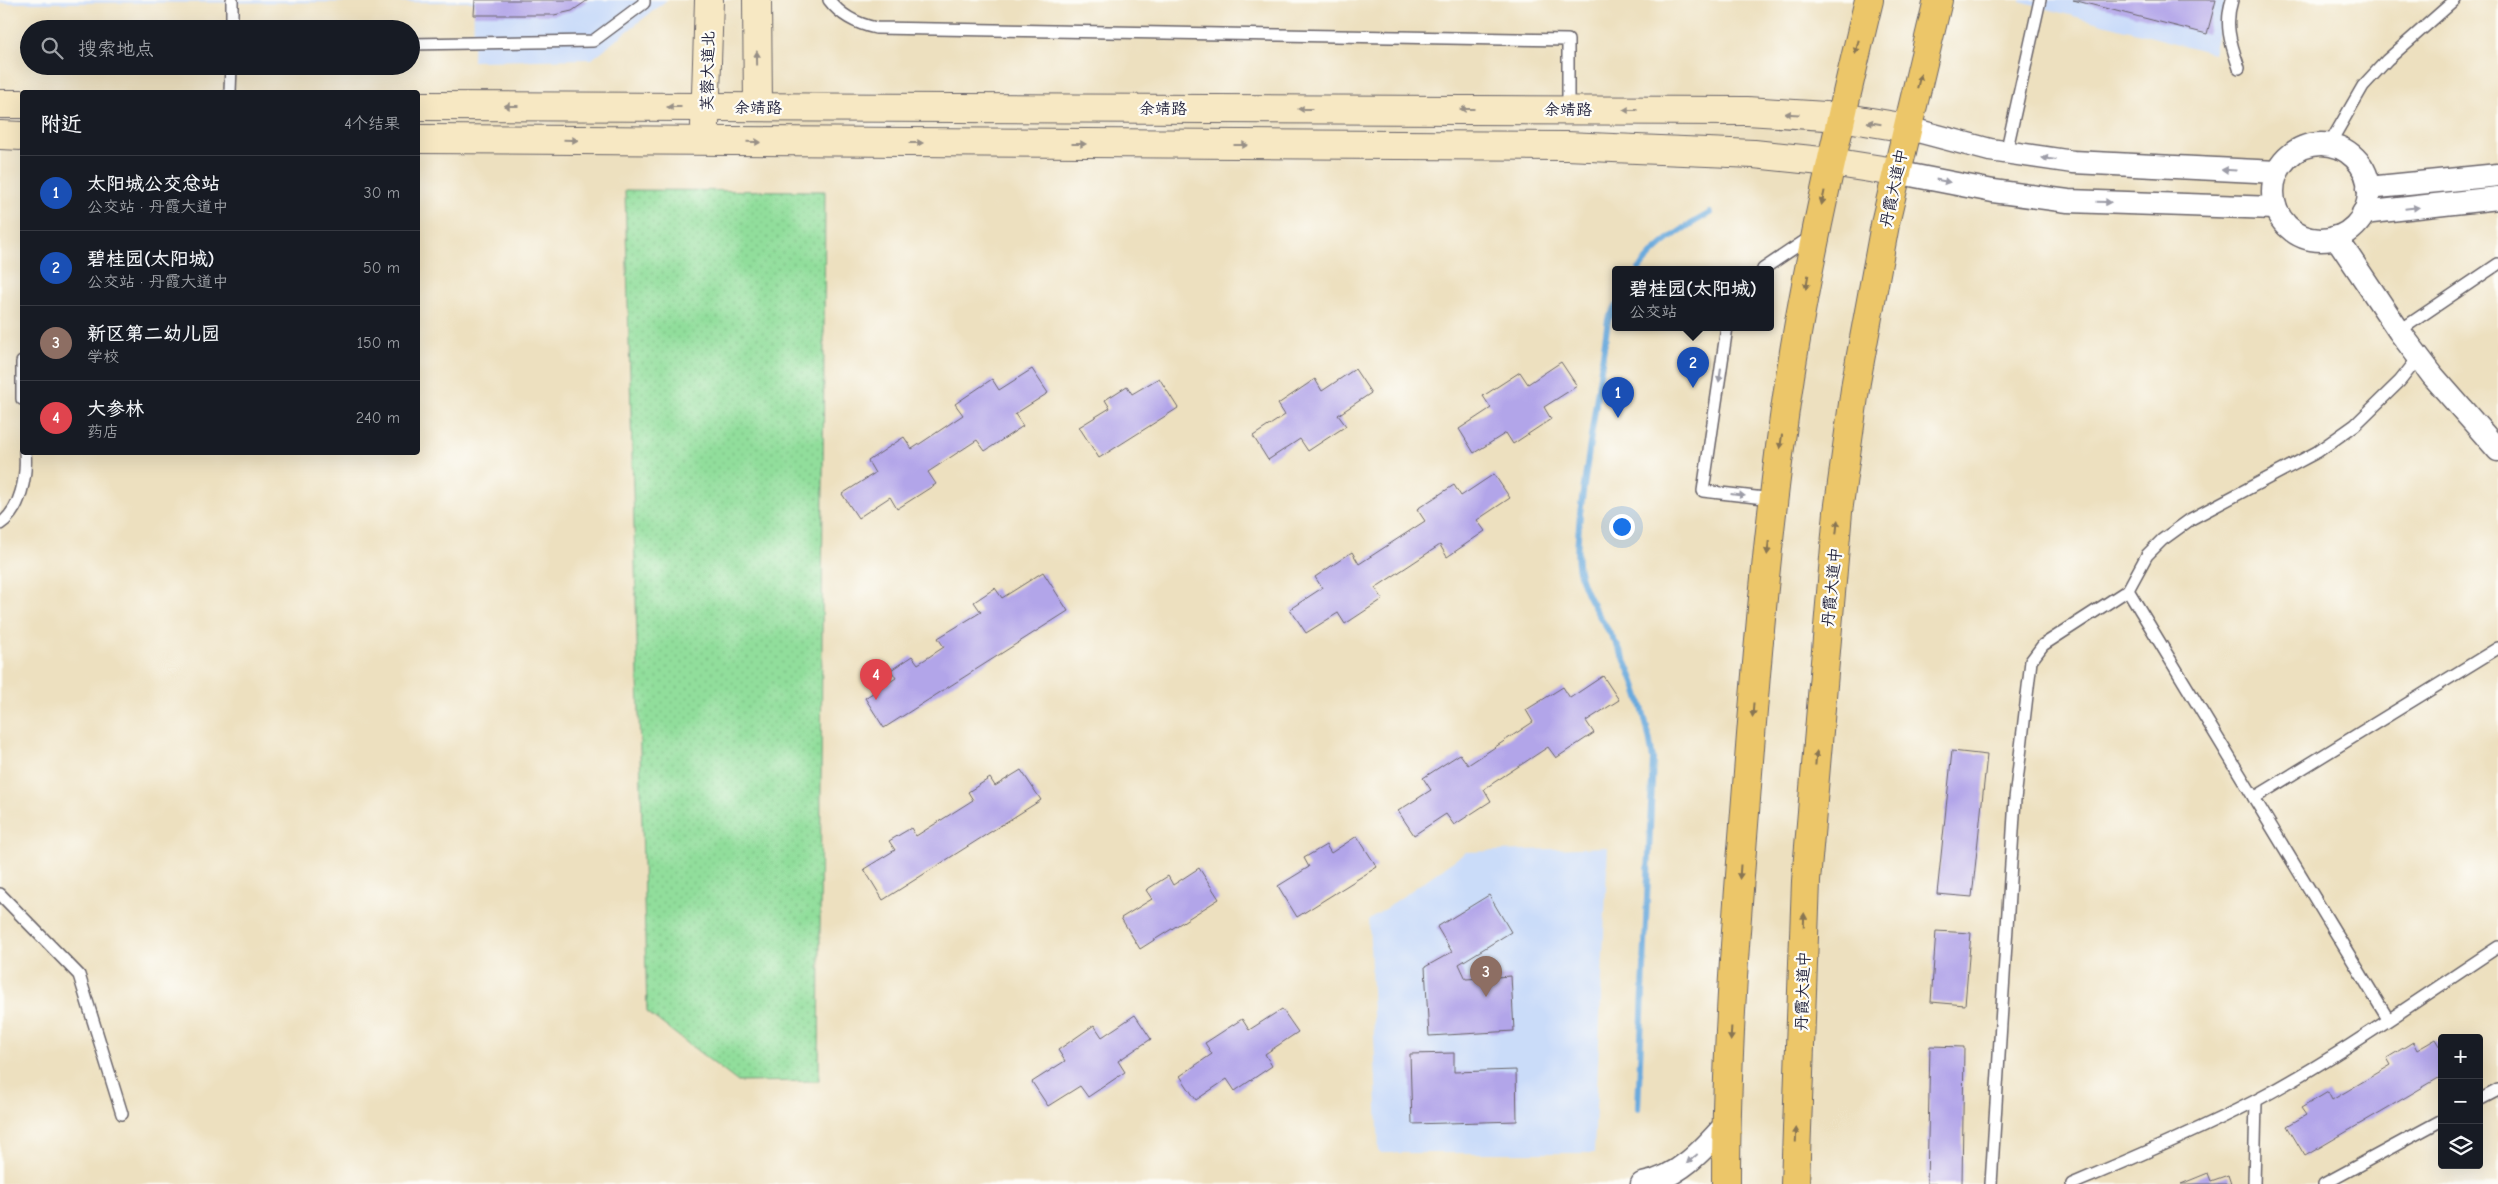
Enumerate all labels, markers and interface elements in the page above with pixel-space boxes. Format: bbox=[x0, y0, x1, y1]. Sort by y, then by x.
search box bbox=[20, 20, 420, 75]
street label: 芙蓉大道北 bbox=[698, 31, 718, 111]
icon: search bbox=[38, 34, 66, 62]
text: 搜索地点 bbox=[78, 38, 154, 60]
one-way arrow bbox=[1853, 40, 1861, 55]
one-way arrow bbox=[753, 50, 761, 66]
one-way arrow bbox=[1915, 73, 1923, 88]
street label: 余靖路 bbox=[734, 99, 782, 117]
street label: 余靖路 bbox=[1139, 100, 1187, 118]
street label: 余靖路 bbox=[1544, 101, 1592, 119]
one-way arrow bbox=[503, 102, 519, 110]
one-way arrow bbox=[666, 103, 682, 111]
one-way arrow bbox=[1296, 104, 1312, 112]
one-way arrow bbox=[1459, 105, 1475, 113]
one-way arrow bbox=[1621, 106, 1637, 114]
one-way arrow bbox=[1784, 109, 1800, 117]
text: 附近 bbox=[40, 112, 82, 136]
text: 4个结果 bbox=[344, 115, 400, 133]
one-way arrow bbox=[1865, 118, 1881, 126]
one-way arrow bbox=[563, 136, 579, 144]
one-way arrow bbox=[746, 139, 762, 147]
one-way arrow bbox=[908, 139, 924, 147]
one-way arrow bbox=[1071, 140, 1087, 148]
one-way arrow bbox=[1233, 141, 1249, 149]
street label: 丹霞大道中 bbox=[1877, 147, 1911, 229]
one-way arrow bbox=[2041, 155, 2057, 163]
one-way arrow bbox=[2220, 165, 2236, 173]
text: 太阳城公交总站 bbox=[87, 173, 220, 195]
one-way arrow bbox=[1936, 178, 1952, 186]
text: 1 bbox=[53, 184, 59, 202]
text: 30 m bbox=[364, 184, 400, 202]
one-way arrow bbox=[1819, 190, 1827, 205]
text: 公交站 · 丹霞大道中 bbox=[87, 198, 229, 216]
one-way arrow bbox=[2096, 199, 2112, 207]
one-way arrow bbox=[2404, 203, 2420, 211]
text: 碧桂园(太阳城) bbox=[87, 248, 215, 270]
text: 2 bbox=[52, 259, 60, 277]
text: 50 m bbox=[363, 259, 400, 277]
popup bbox=[1612, 266, 1774, 331]
text: 公交站 · 丹霞大道中 bbox=[87, 273, 229, 291]
one-way arrow bbox=[1803, 274, 1811, 289]
text: 碧桂园(太阳城) bbox=[1629, 278, 1757, 300]
text: 公交站 bbox=[1629, 303, 1677, 321]
text: 新区第二幼儿园 bbox=[87, 323, 220, 345]
text: 3 bbox=[52, 334, 60, 352]
text: 150 m bbox=[357, 334, 400, 352]
pin: 2 bbox=[1677, 347, 1709, 388]
text: 学校 bbox=[87, 348, 119, 366]
one-way arrow bbox=[1715, 367, 1723, 383]
pin: 1 bbox=[1602, 377, 1634, 418]
text: 大参林 bbox=[87, 398, 144, 420]
text: 4 bbox=[52, 409, 60, 427]
text: 240 m bbox=[356, 409, 400, 427]
text: 药店 bbox=[87, 423, 119, 441]
one-way arrow bbox=[1777, 434, 1785, 450]
one-way arrow bbox=[1730, 491, 1746, 499]
your location bbox=[1609, 514, 1635, 540]
one-way arrow bbox=[1833, 519, 1841, 535]
one-way arrow bbox=[1764, 540, 1772, 556]
street label: 丹霞大道中 bbox=[1819, 546, 1845, 628]
pin: 4 bbox=[860, 659, 892, 700]
one-way arrow bbox=[1749, 702, 1757, 718]
one-way arrow bbox=[1812, 750, 1820, 766]
one-way arrow bbox=[1736, 864, 1744, 880]
one-way arrow bbox=[1801, 912, 1809, 928]
street label: 丹霞大道中 bbox=[1793, 951, 1813, 1031]
pin: 3 bbox=[1470, 956, 1502, 997]
one-way arrow bbox=[1726, 1026, 1734, 1042]
map controls bbox=[2438, 1034, 2483, 1169]
button: + bbox=[2438, 1034, 2483, 1079]
button: − bbox=[2438, 1079, 2483, 1124]
button: layers bbox=[2438, 1124, 2483, 1169]
one-way arrow bbox=[1793, 1127, 1801, 1143]
one-way arrow bbox=[1687, 1153, 1699, 1165]

